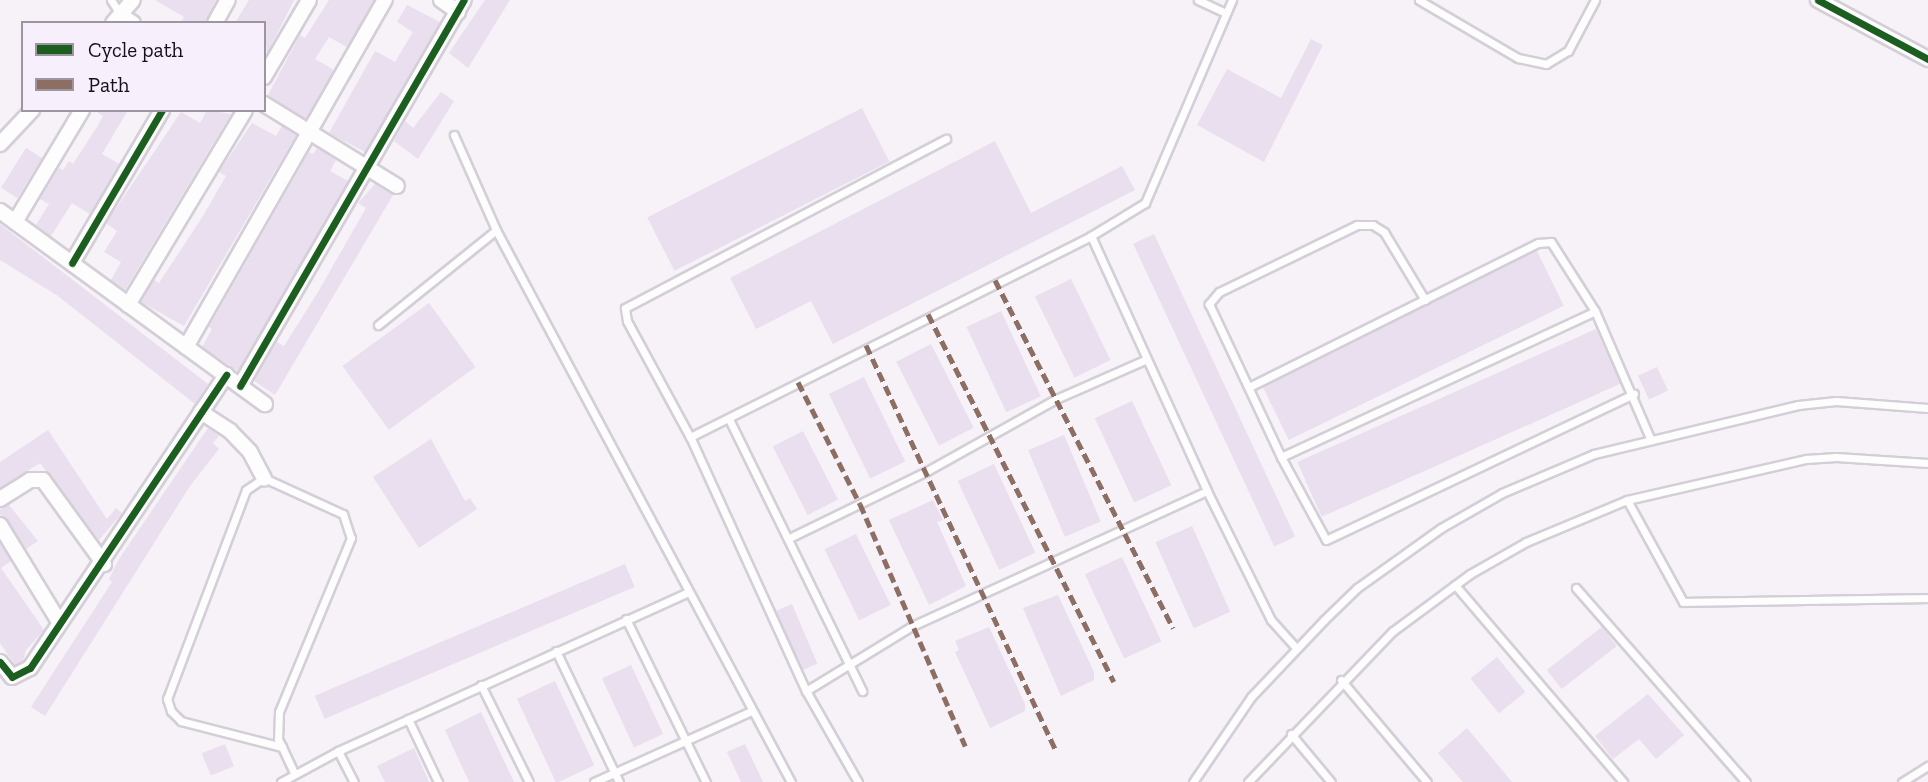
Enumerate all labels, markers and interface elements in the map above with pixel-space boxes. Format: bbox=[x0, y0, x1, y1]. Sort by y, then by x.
legend bbox=[21, 21, 266, 112]
text: Cycle path bbox=[88, 37, 183, 62]
text: Path bbox=[88, 72, 130, 97]

